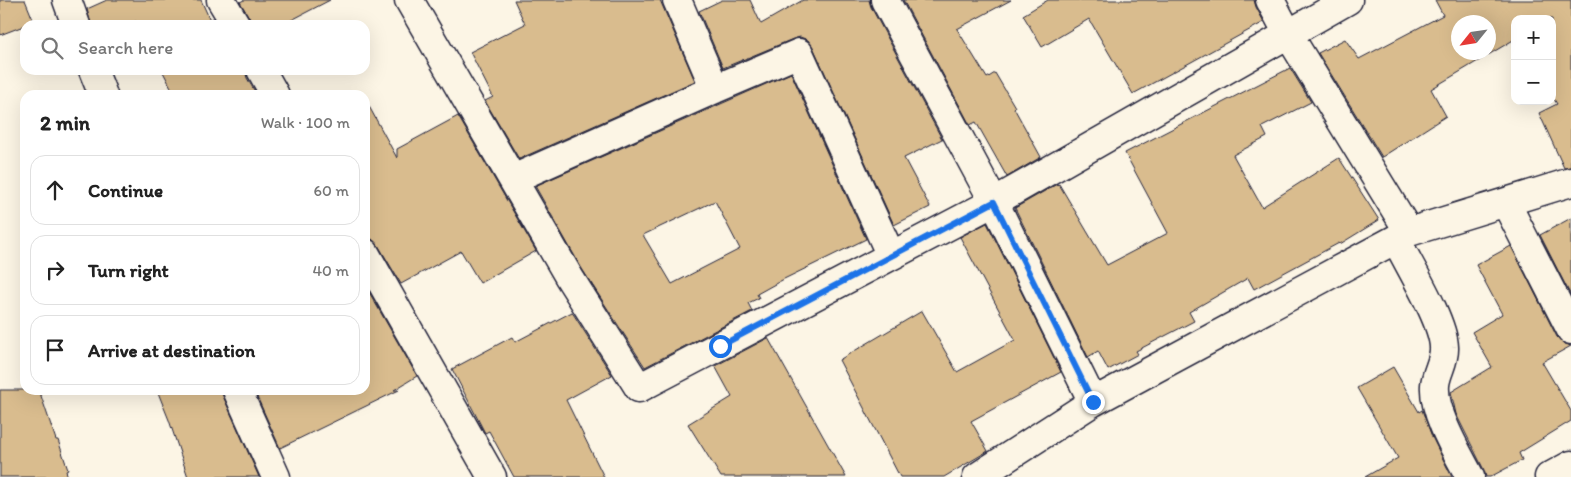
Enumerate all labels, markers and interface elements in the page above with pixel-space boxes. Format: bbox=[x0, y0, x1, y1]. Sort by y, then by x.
north arrow bbox=[1451, 15, 1496, 60]
map controls bbox=[1511, 15, 1556, 105]
button: + bbox=[1511, 15, 1556, 60]
search box bbox=[20, 20, 370, 75]
icon: search bbox=[38, 34, 66, 62]
text: Search here bbox=[78, 36, 173, 59]
button: − bbox=[1511, 60, 1556, 105]
text: 2 min bbox=[40, 110, 90, 135]
text: Walk · 100 m bbox=[261, 113, 350, 132]
icon: ahead bbox=[41, 176, 69, 204]
text: Continue bbox=[88, 179, 163, 202]
text: 60 m bbox=[314, 181, 349, 200]
icon: right bbox=[41, 256, 69, 284]
text: Turn right bbox=[88, 259, 169, 282]
text: 40 m bbox=[312, 261, 349, 280]
route start bbox=[709, 335, 732, 358]
icon: arrive bbox=[41, 336, 69, 364]
text: Arrive at destination bbox=[88, 339, 255, 362]
route end bbox=[1082, 391, 1105, 414]

